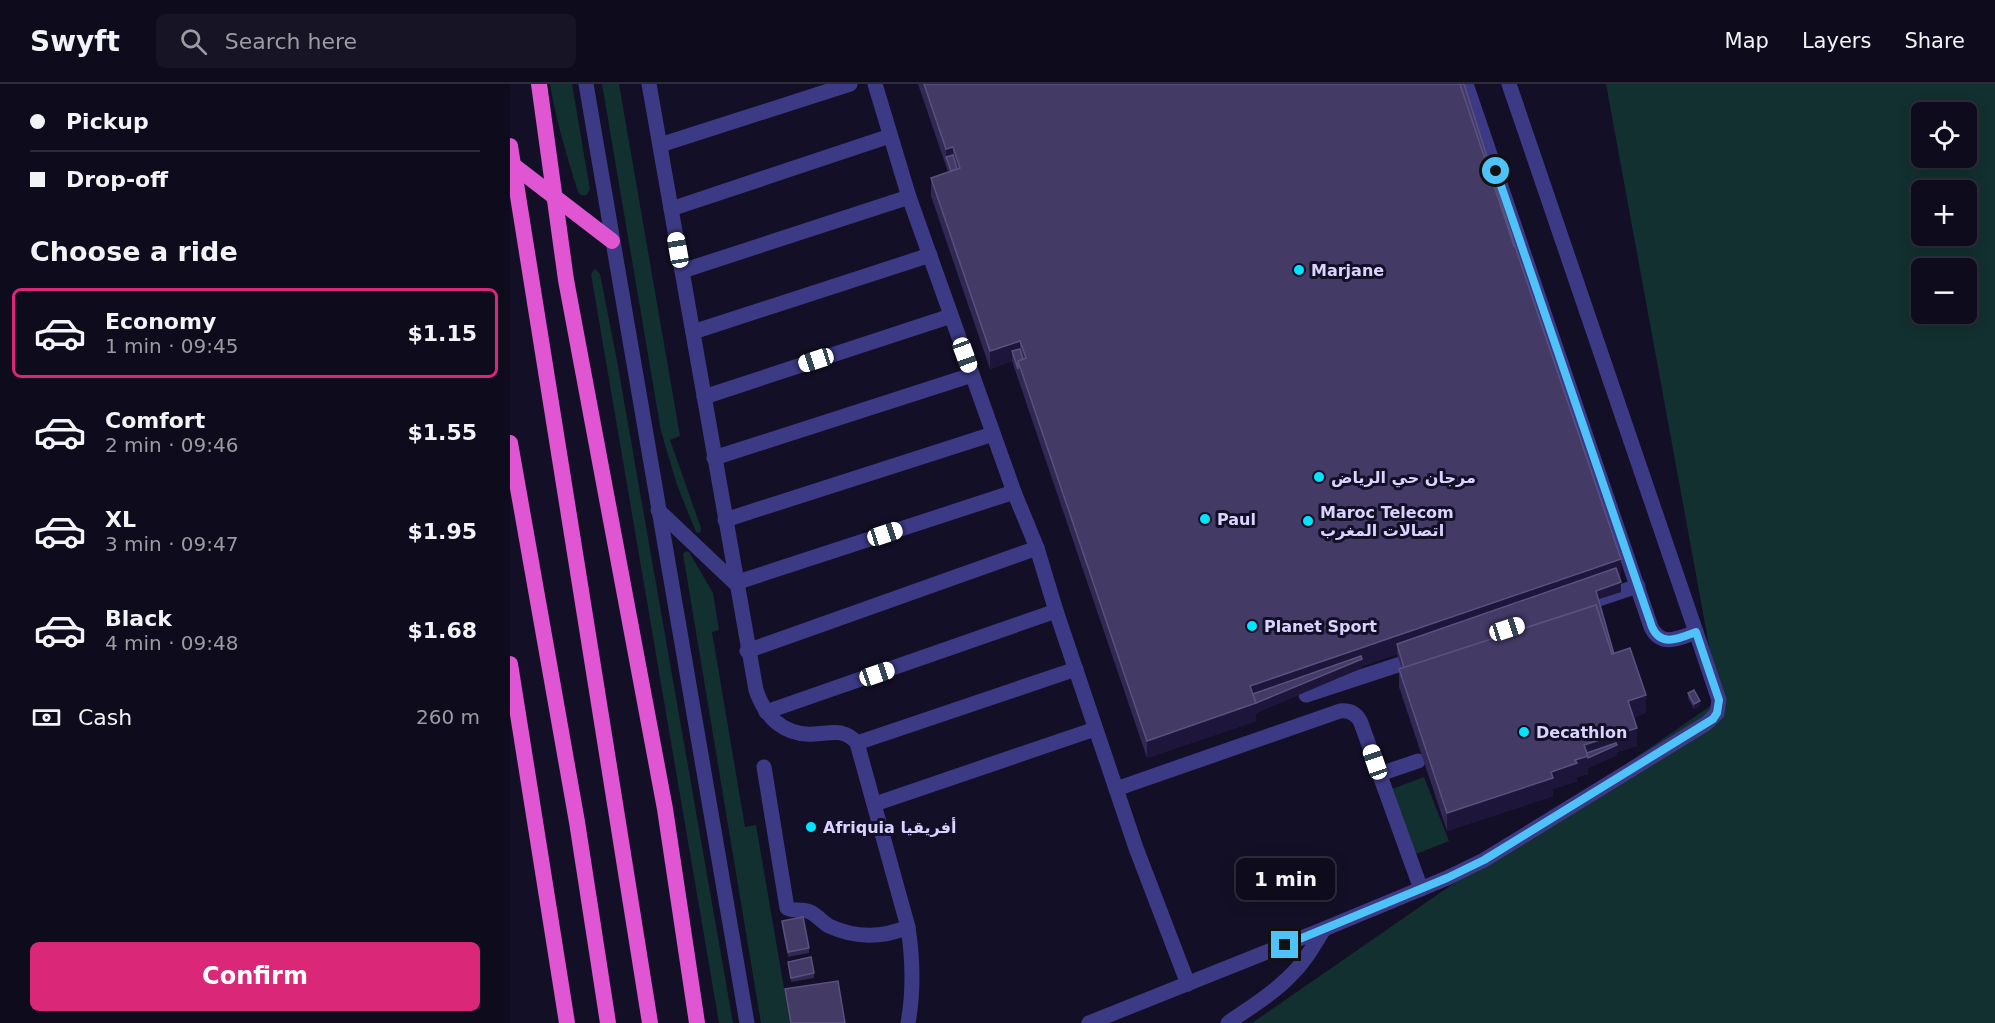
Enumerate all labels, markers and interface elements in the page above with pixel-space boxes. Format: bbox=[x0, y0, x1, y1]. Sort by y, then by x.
search box bbox=[156, 14, 576, 68]
text: Swyft bbox=[30, 25, 120, 58]
icon: search bbox=[177, 25, 210, 58]
text: Search here bbox=[225, 29, 357, 54]
text: Map bbox=[1725, 29, 1769, 53]
text: Layers bbox=[1802, 29, 1871, 53]
text: Share bbox=[1904, 29, 1965, 53]
map controls bbox=[1911, 102, 1977, 324]
button: locate bbox=[1911, 102, 1977, 168]
text: Pickup bbox=[66, 109, 149, 134]
route start bbox=[1482, 157, 1509, 184]
text: Drop-off bbox=[66, 167, 168, 192]
button: + bbox=[1911, 180, 1977, 246]
car bbox=[666, 231, 690, 269]
text: Choose a ride bbox=[30, 236, 238, 267]
button: − bbox=[1911, 258, 1977, 324]
place label: Marjane bbox=[1311, 261, 1384, 280]
marker: Marjane bbox=[1292, 263, 1306, 277]
icon: car bbox=[33, 306, 87, 360]
text: Economy bbox=[105, 309, 216, 334]
text: $1.15 bbox=[407, 321, 477, 346]
text: 1 min · 09:45 bbox=[105, 334, 239, 358]
car bbox=[950, 335, 980, 375]
car bbox=[796, 346, 836, 374]
icon: car bbox=[33, 405, 87, 459]
text: Comfort bbox=[105, 408, 205, 433]
text: $1.55 bbox=[407, 420, 477, 445]
text: 2 min · 09:46 bbox=[105, 433, 239, 457]
place label: مرجان حي الرياض bbox=[1331, 468, 1476, 488]
marker: مرجان حي الرياض bbox=[1312, 470, 1326, 484]
place label: Maroc Telecom اتصالات المغرب bbox=[1320, 503, 1454, 540]
icon: car bbox=[33, 504, 87, 558]
text: XL bbox=[105, 507, 136, 532]
place label: Paul bbox=[1217, 510, 1256, 529]
marker: Paul bbox=[1198, 512, 1212, 526]
marker: Maroc Telecom اتصالات المغرب bbox=[1301, 514, 1315, 528]
text: $1.95 bbox=[407, 519, 477, 544]
car bbox=[865, 520, 905, 548]
text: 3 min · 09:47 bbox=[105, 532, 239, 556]
icon: car bbox=[33, 603, 87, 657]
text: Black bbox=[105, 606, 172, 631]
car bbox=[1487, 615, 1527, 643]
place label: Planet Sport bbox=[1264, 617, 1377, 636]
text: $1.68 bbox=[407, 618, 477, 643]
marker: Planet Sport bbox=[1245, 619, 1259, 633]
text: 4 min · 09:48 bbox=[105, 631, 239, 655]
car bbox=[857, 660, 897, 688]
icon: cash bbox=[30, 701, 63, 734]
text: Cash bbox=[78, 705, 132, 730]
text: 260 m bbox=[416, 705, 480, 729]
place label: Decathlon bbox=[1536, 723, 1627, 742]
marker: Decathlon bbox=[1517, 725, 1531, 739]
car bbox=[1361, 742, 1389, 782]
place label: Afriquia أفريقيا bbox=[823, 817, 956, 837]
marker: Afriquia أفريقيا bbox=[804, 820, 818, 834]
callout: 1 min bbox=[1236, 858, 1334, 900]
text: 1 min bbox=[1254, 867, 1317, 891]
route end bbox=[1271, 931, 1298, 958]
button: Confirm bbox=[30, 942, 480, 1011]

